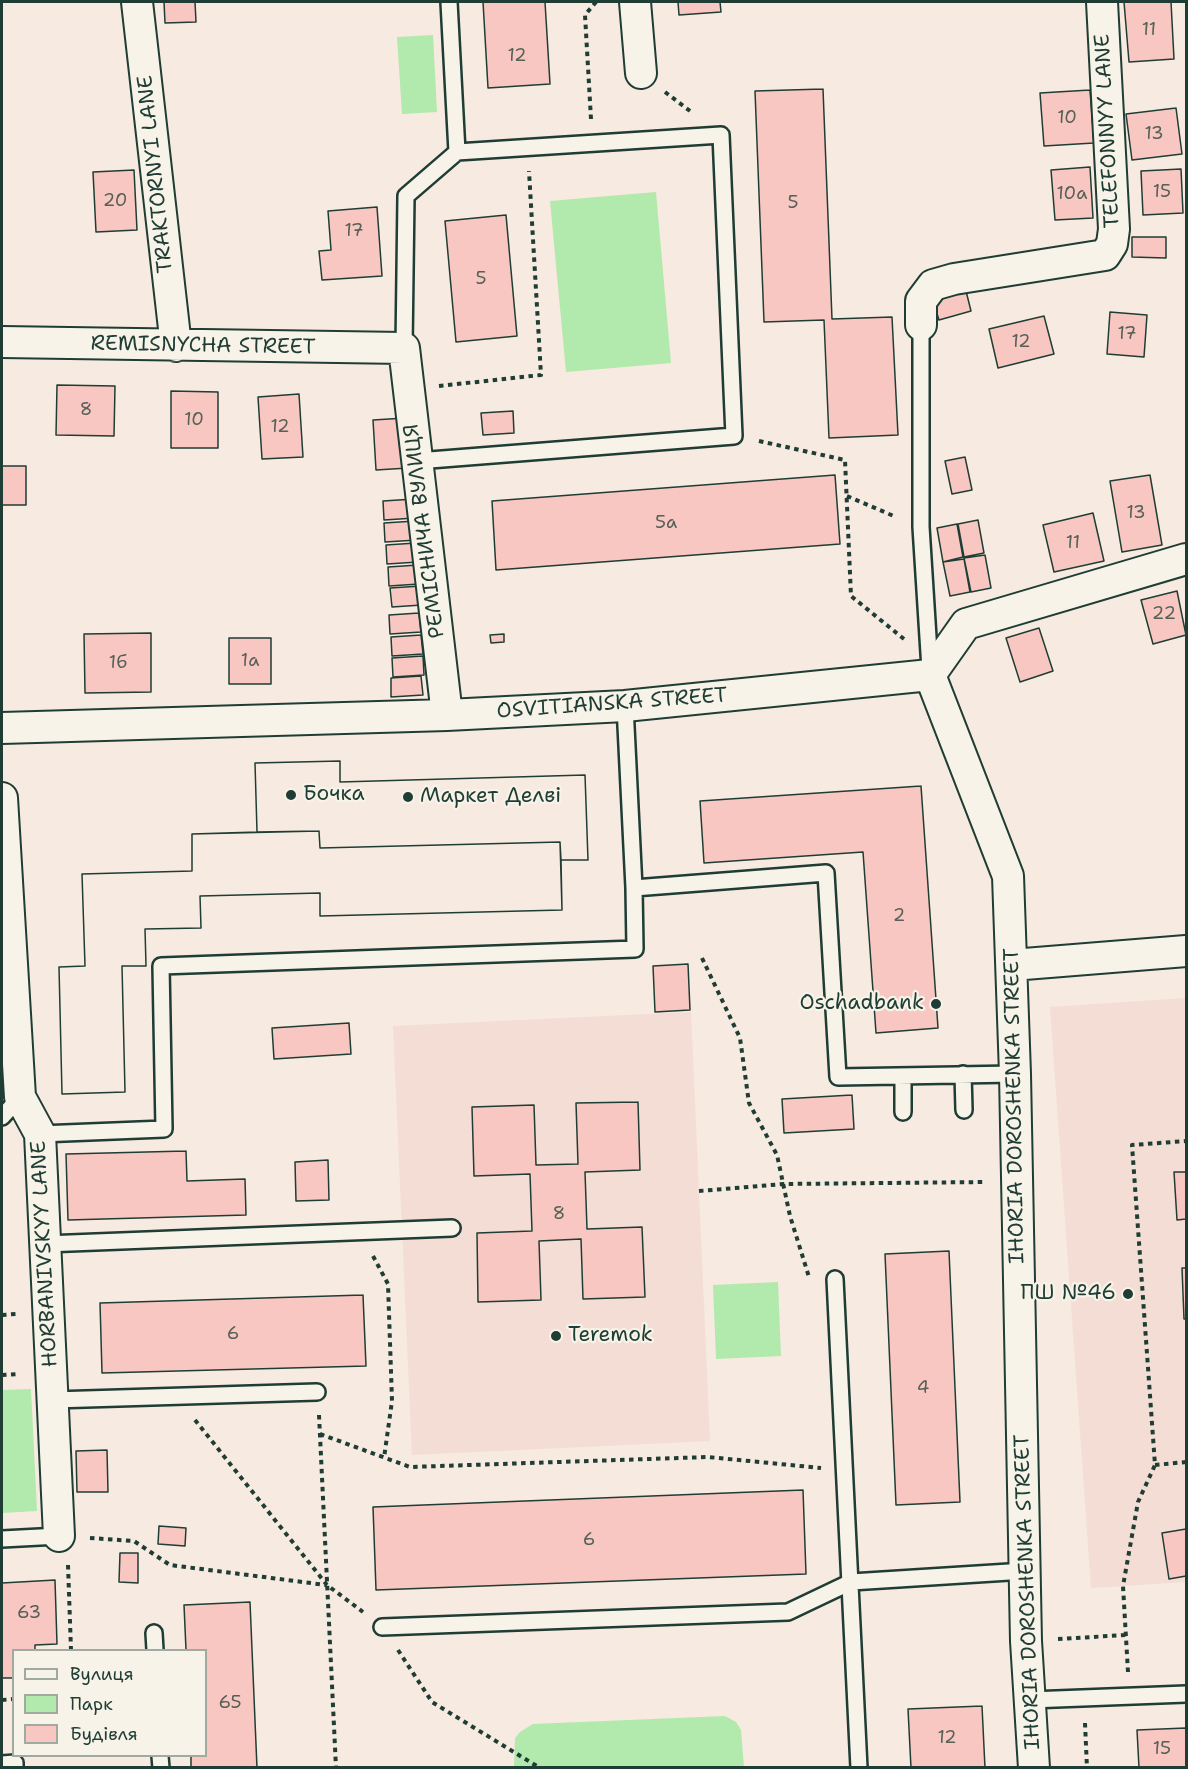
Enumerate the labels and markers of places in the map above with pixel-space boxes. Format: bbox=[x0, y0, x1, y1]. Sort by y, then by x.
place label: Бочка bbox=[303, 782, 364, 808]
place label: Маркет Делві bbox=[420, 784, 561, 810]
marker: Бочка bbox=[284, 788, 298, 802]
marker: Маркет Делві bbox=[401, 790, 415, 804]
place label: Oschadbank bbox=[800, 991, 924, 1017]
marker: Oschadbank bbox=[929, 997, 943, 1011]
place label: ПШ №46 bbox=[1021, 1281, 1116, 1307]
marker: ПШ №46 bbox=[1121, 1287, 1135, 1301]
place label: Teremok bbox=[568, 1323, 653, 1349]
marker: Teremok bbox=[549, 1329, 563, 1343]

